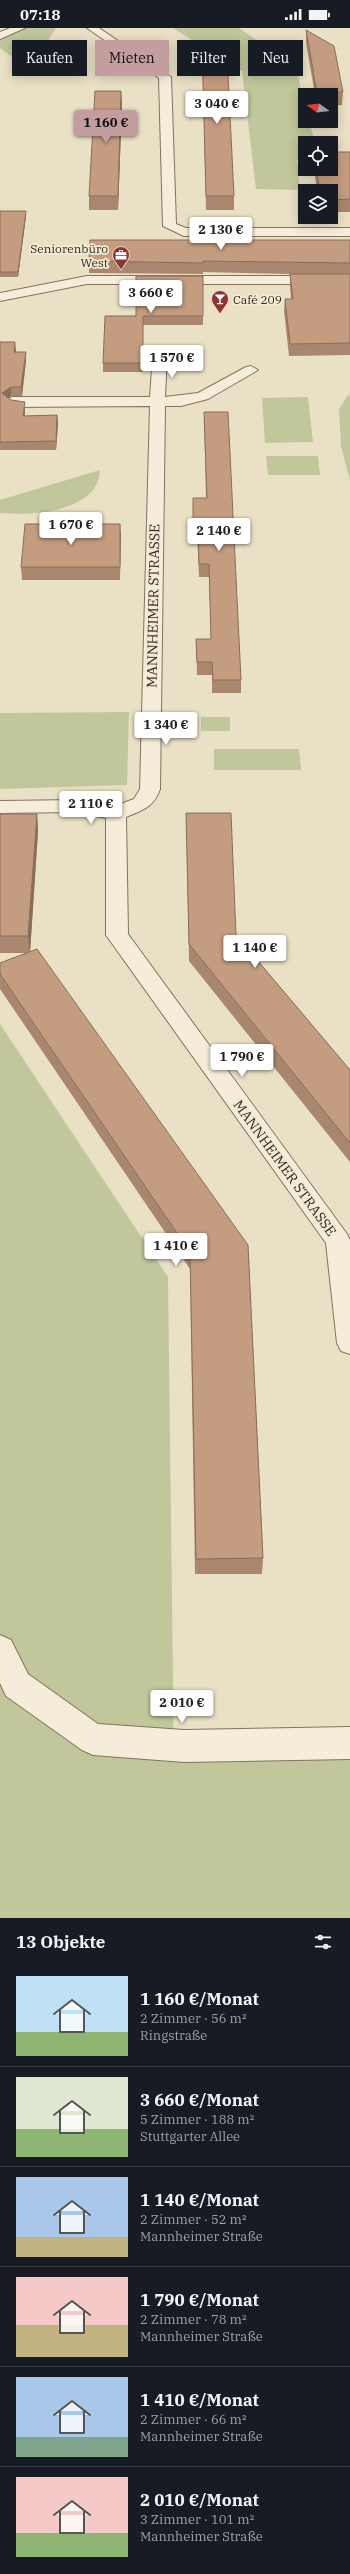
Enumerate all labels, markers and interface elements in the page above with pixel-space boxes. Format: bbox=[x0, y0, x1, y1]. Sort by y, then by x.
text: 07:18 bbox=[20, 5, 61, 24]
chip: Kaufen bbox=[12, 40, 87, 76]
chip: Mieten bbox=[95, 40, 169, 76]
chip: Filter bbox=[177, 40, 240, 76]
chip: Neu bbox=[248, 40, 303, 76]
north arrow bbox=[298, 88, 338, 128]
map controls bbox=[298, 88, 338, 224]
pin: 3 040 € bbox=[180, 91, 254, 125]
text: 3 040 € bbox=[194, 95, 240, 112]
pin: 1 160 € bbox=[69, 110, 143, 144]
text: 1 160 € bbox=[83, 114, 129, 131]
button: locate bbox=[298, 136, 338, 176]
button: layers bbox=[298, 184, 338, 224]
pin: 2 130 € bbox=[184, 217, 258, 251]
text: 2 130 € bbox=[198, 221, 244, 238]
place label: Seniorenbüro West bbox=[30, 241, 108, 270]
office icon: Seniorenbüro West bbox=[111, 245, 131, 270]
pin: 3 660 € bbox=[114, 280, 188, 314]
text: 3 660 € bbox=[128, 284, 174, 301]
bar icon: Café 209 bbox=[210, 289, 230, 314]
place label: Café 209 bbox=[233, 292, 282, 307]
pin: 1 570 € bbox=[135, 345, 209, 379]
text: 1 570 € bbox=[149, 349, 195, 366]
pin: 1 670 € bbox=[34, 512, 108, 546]
text: 1 670 € bbox=[48, 516, 94, 533]
pin: 2 140 € bbox=[182, 518, 256, 552]
text: 2 140 € bbox=[196, 522, 242, 539]
street label: MANNHEIMER STRASSE bbox=[143, 524, 163, 688]
pin: 1 340 € bbox=[129, 712, 203, 746]
text: 1 340 € bbox=[143, 716, 189, 733]
pin: 2 110 € bbox=[54, 791, 128, 825]
text: 2 110 € bbox=[68, 795, 114, 812]
pin: 1 140 € bbox=[218, 935, 292, 969]
text: 1 140 € bbox=[232, 939, 278, 956]
pin: 1 790 € bbox=[205, 1044, 279, 1078]
text: 1 790 € bbox=[219, 1048, 265, 1065]
street label: MANNHEIMER STRASSE bbox=[230, 1096, 340, 1240]
pin: 1 410 € bbox=[139, 1233, 213, 1267]
text: 1 410 € bbox=[153, 1237, 199, 1254]
pin: 2 010 € bbox=[145, 1690, 219, 1724]
text: 2 010 € bbox=[159, 1694, 205, 1711]
text: 13 Objekte bbox=[16, 1931, 105, 1953]
icon: filters bbox=[312, 1931, 334, 1953]
text: 1 160 €/Monat bbox=[140, 1988, 259, 2010]
icon: home bbox=[48, 1992, 96, 2040]
text: 2 Zimmer · 56 m² bbox=[140, 2010, 246, 2027]
text: Ringstraße bbox=[140, 2027, 207, 2044]
text: 3 660 €/Monat bbox=[140, 2089, 259, 2111]
icon: home bbox=[48, 2093, 96, 2141]
text: 5 Zimmer · 188 m² bbox=[140, 2111, 254, 2128]
text: Stuttgarter Allee bbox=[140, 2128, 240, 2145]
text: 1 140 €/Monat bbox=[140, 2189, 259, 2211]
icon: home bbox=[48, 2193, 96, 2241]
text: 2 Zimmer · 52 m² bbox=[140, 2211, 246, 2228]
text: Mannheimer Straße bbox=[140, 2228, 263, 2245]
text: 1 790 €/Monat bbox=[140, 2289, 259, 2311]
icon: home bbox=[48, 2293, 96, 2341]
text: 2 Zimmer · 78 m² bbox=[140, 2311, 246, 2328]
text: Mannheimer Straße bbox=[140, 2328, 263, 2345]
text: 1 410 €/Monat bbox=[140, 2389, 259, 2411]
icon: home bbox=[48, 2393, 96, 2441]
text: 2 Zimmer · 66 m² bbox=[140, 2411, 246, 2428]
text: Mannheimer Straße bbox=[140, 2428, 263, 2445]
text: 2 010 €/Monat bbox=[140, 2489, 259, 2511]
icon: home bbox=[48, 2493, 96, 2541]
text: 3 Zimmer · 101 m² bbox=[140, 2511, 254, 2528]
text: Mannheimer Straße bbox=[140, 2528, 263, 2545]

